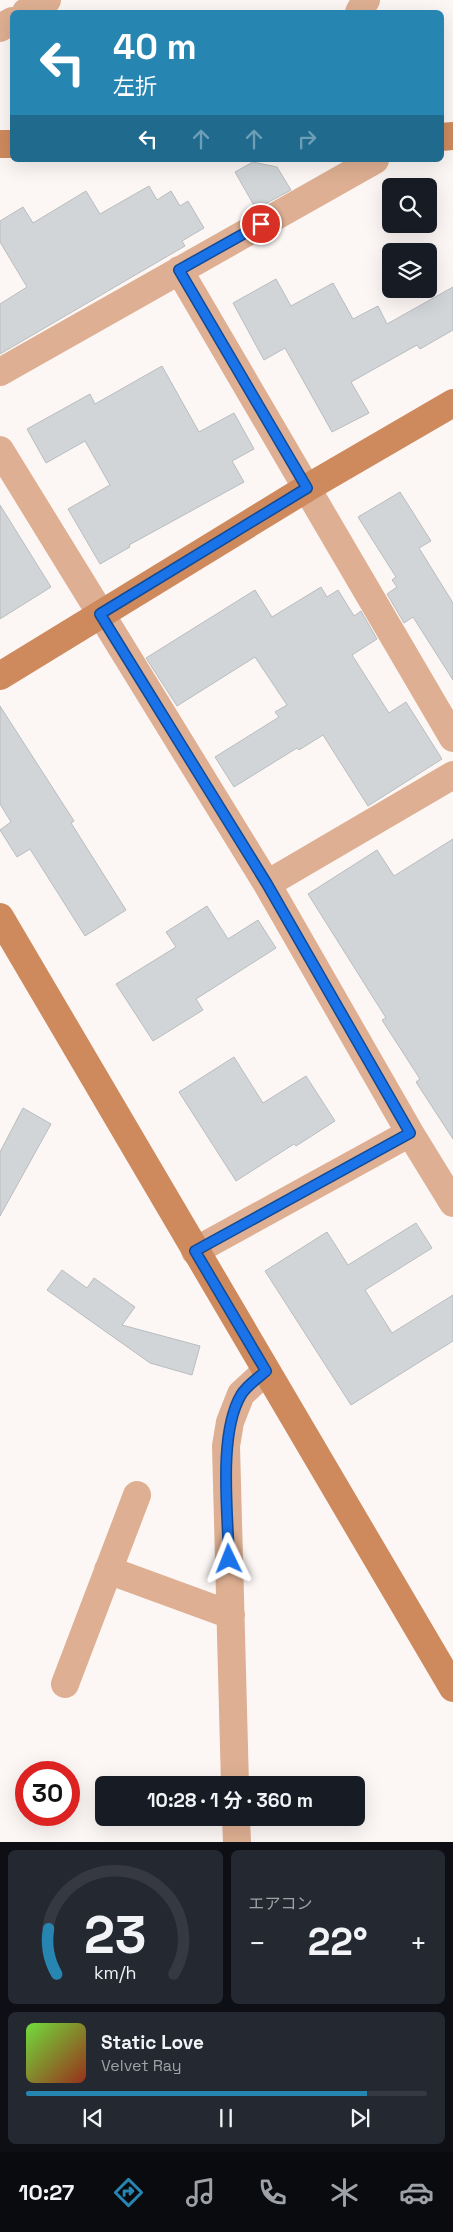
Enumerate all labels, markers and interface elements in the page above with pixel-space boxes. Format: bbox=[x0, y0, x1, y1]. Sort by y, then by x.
text: 40 m bbox=[113, 25, 197, 69]
icon: left bbox=[30, 30, 95, 95]
text: 左折 bbox=[113, 72, 157, 100]
icon: left bbox=[134, 125, 162, 153]
icon: ahead bbox=[187, 125, 215, 153]
icon: ahead bbox=[240, 125, 268, 153]
icon: right bbox=[293, 125, 321, 153]
map controls bbox=[382, 178, 437, 298]
button: search bbox=[382, 178, 437, 233]
pin bbox=[240, 203, 282, 245]
icon: arrive bbox=[247, 210, 275, 238]
button: layers bbox=[382, 243, 437, 298]
position arrow bbox=[202, 1532, 254, 1584]
speed limit sign: 30 bbox=[15, 1761, 80, 1826]
text: 10:28 · 1 分 · 360 m bbox=[147, 1788, 313, 1813]
text: エアコン bbox=[249, 1893, 313, 1914]
text: 23 bbox=[84, 1902, 147, 1968]
text: 22° bbox=[308, 1918, 368, 1966]
text: − bbox=[249, 1925, 266, 1961]
text: + bbox=[410, 1925, 427, 1961]
text: km/h bbox=[94, 1961, 137, 1984]
text: Static Love bbox=[101, 2030, 204, 2055]
text: Velvet Ray bbox=[101, 2055, 182, 2076]
icon: previous bbox=[79, 2104, 107, 2132]
icon: pause bbox=[212, 2104, 240, 2132]
icon: next bbox=[346, 2104, 374, 2132]
icon: directions bbox=[111, 2175, 146, 2210]
icon: music bbox=[183, 2175, 218, 2210]
icon: phone bbox=[255, 2175, 290, 2210]
icon: climate bbox=[327, 2175, 362, 2210]
icon: car bbox=[399, 2175, 434, 2210]
text: 10:27 bbox=[19, 2178, 74, 2206]

